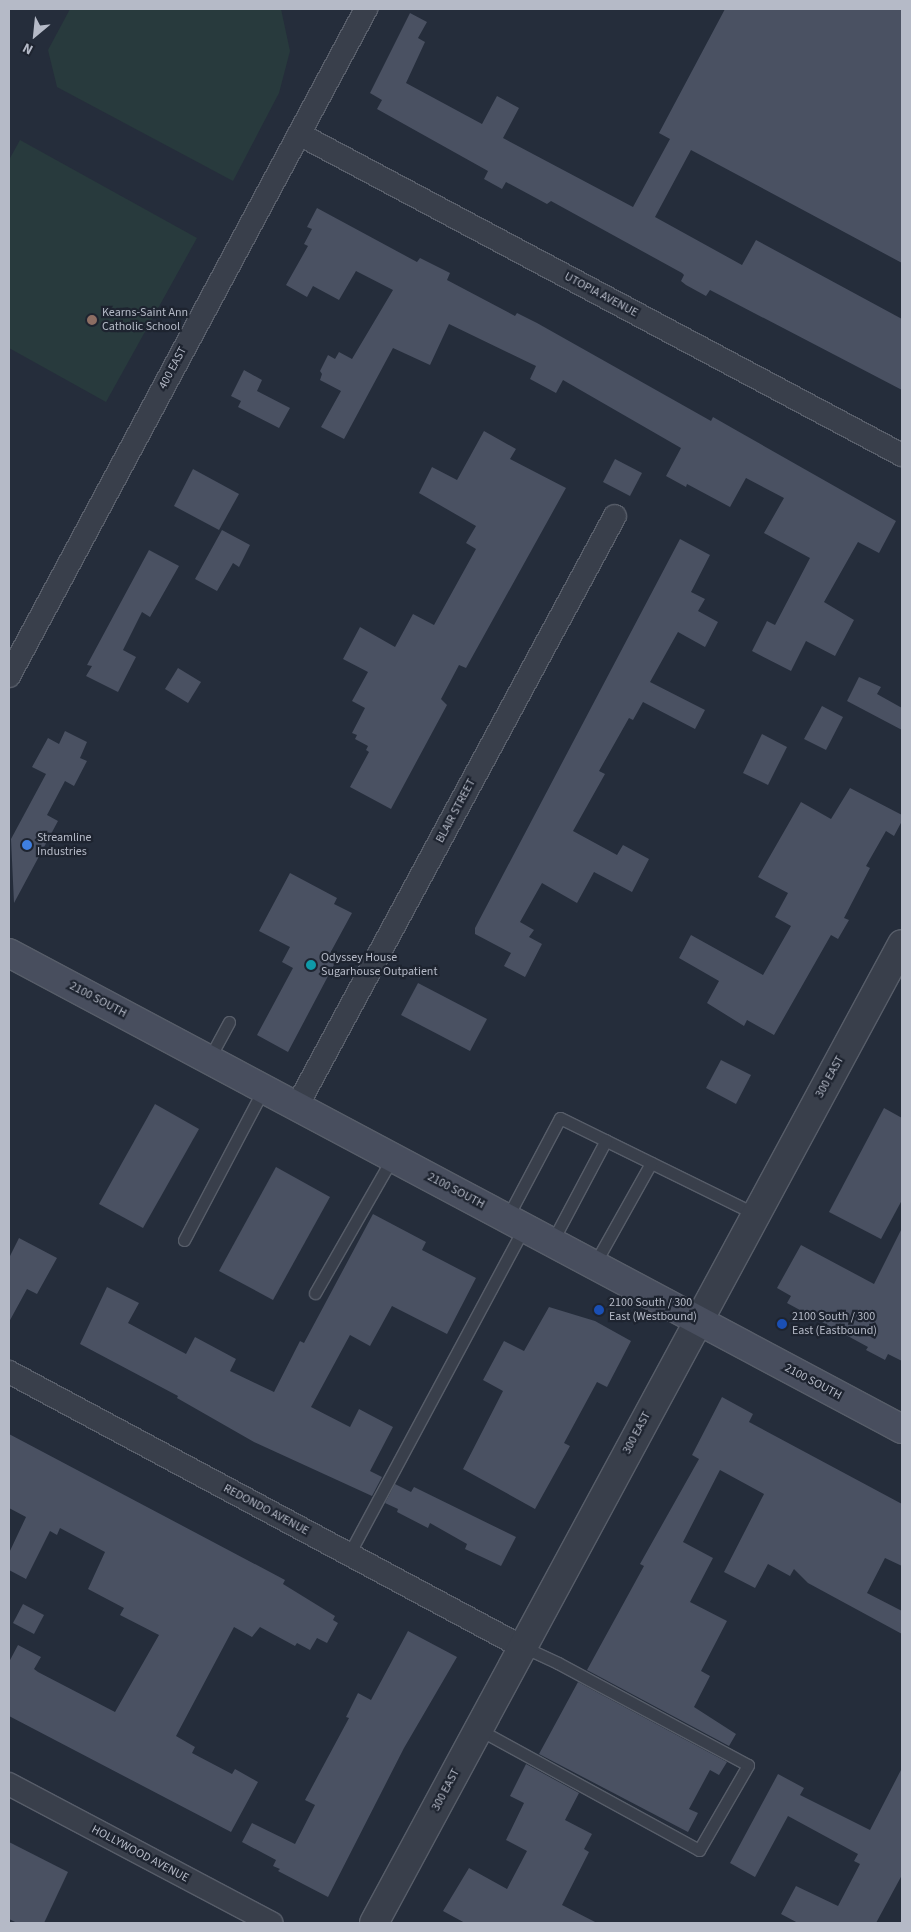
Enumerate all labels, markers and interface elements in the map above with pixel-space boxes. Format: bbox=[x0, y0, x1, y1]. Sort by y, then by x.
north arrow bbox=[10, 10, 60, 60]
text: N bbox=[19, 37, 37, 59]
street label: UTOPIA AVENUE bbox=[562, 270, 640, 320]
place label: Kearns-Saint Ann Catholic School bbox=[102, 306, 188, 334]
marker: Kearns-Saint Ann Catholic School bbox=[86, 314, 98, 326]
street label: 400 EAST bbox=[156, 344, 190, 392]
street label: BLAIR STREET bbox=[433, 777, 479, 845]
place label: Streamline Industries bbox=[37, 831, 92, 859]
marker: Streamline Industries bbox=[21, 839, 33, 851]
place label: Odyssey House Sugarhouse Outpatient bbox=[321, 951, 437, 979]
marker: Odyssey House Sugarhouse Outpatient bbox=[305, 959, 317, 971]
street label: 2100 SOUTH bbox=[67, 979, 129, 1021]
street label: 300 EAST bbox=[813, 1054, 847, 1100]
street label: 2100 SOUTH bbox=[425, 1170, 487, 1212]
place label: 2100 South / 300 East (Westbound) bbox=[609, 1296, 697, 1324]
marker: 2100 South / 300 East (Westbound) bbox=[593, 1304, 605, 1316]
place label: 2100 South / 300 East (Eastbound) bbox=[792, 1310, 877, 1338]
marker: 2100 South / 300 East (Eastbound) bbox=[776, 1318, 788, 1330]
street label: 2100 SOUTH bbox=[782, 1361, 844, 1403]
street label: 300 EAST bbox=[620, 1409, 654, 1457]
street label: REDONDO AVENUE bbox=[221, 1481, 311, 1539]
street label: 300 EAST bbox=[429, 1766, 463, 1814]
street label: HOLLYWOOD AVENUE bbox=[89, 1822, 191, 1886]

